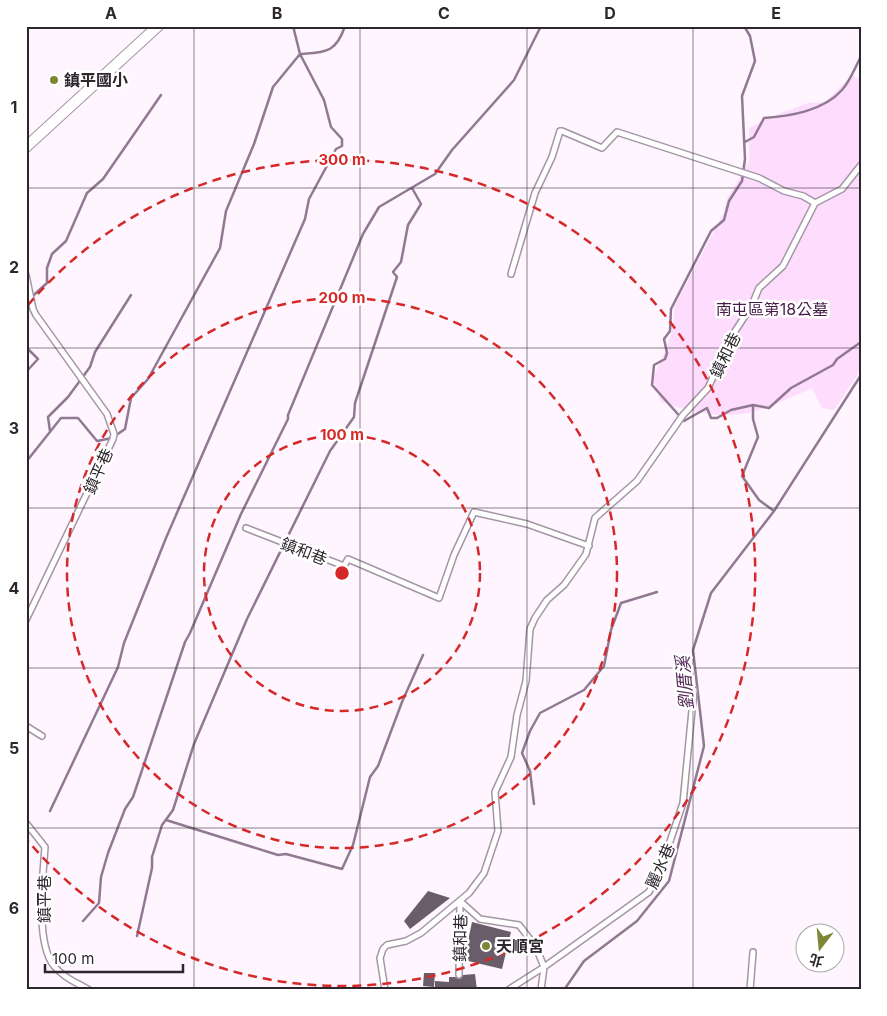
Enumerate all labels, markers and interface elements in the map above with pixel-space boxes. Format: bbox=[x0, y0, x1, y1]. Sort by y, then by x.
text: A bbox=[105, 3, 117, 23]
text: B bbox=[272, 3, 282, 23]
text: C bbox=[438, 3, 450, 23]
text: D bbox=[604, 3, 616, 23]
text: E bbox=[771, 3, 781, 23]
place label: 鎮平國小 bbox=[64, 70, 128, 90]
marker: 鎮平國小 bbox=[48, 74, 60, 86]
text: 1 bbox=[11, 97, 17, 117]
text: 300 m bbox=[318, 150, 366, 169]
text: 2 bbox=[9, 257, 19, 277]
text: 200 m bbox=[319, 288, 365, 307]
park label: 南屯區第18公墓 bbox=[716, 299, 828, 319]
street label: 鎮和巷 bbox=[705, 329, 745, 381]
text: 3 bbox=[9, 418, 19, 438]
text: 100 m bbox=[320, 425, 364, 444]
street label: 鎮平巷 bbox=[79, 445, 117, 497]
street label: 鎮和巷 bbox=[278, 533, 330, 569]
centre of rings bbox=[333, 564, 351, 582]
text: 4 bbox=[9, 578, 20, 598]
water label: 劉厝溪 bbox=[671, 652, 697, 711]
text: 5 bbox=[9, 738, 19, 758]
street label: 麗水巷 bbox=[641, 840, 679, 892]
street label: 鎮平巷 bbox=[34, 875, 54, 923]
text: 6 bbox=[9, 898, 19, 918]
street label: 鎮和巷 bbox=[450, 914, 470, 962]
north arrow bbox=[794, 924, 844, 974]
place label: 天順宮 bbox=[496, 936, 544, 956]
marker: 天順宮 bbox=[480, 940, 492, 952]
scale bar bbox=[45, 941, 182, 973]
text: 100 m bbox=[52, 949, 94, 968]
text: 北 bbox=[807, 951, 825, 971]

